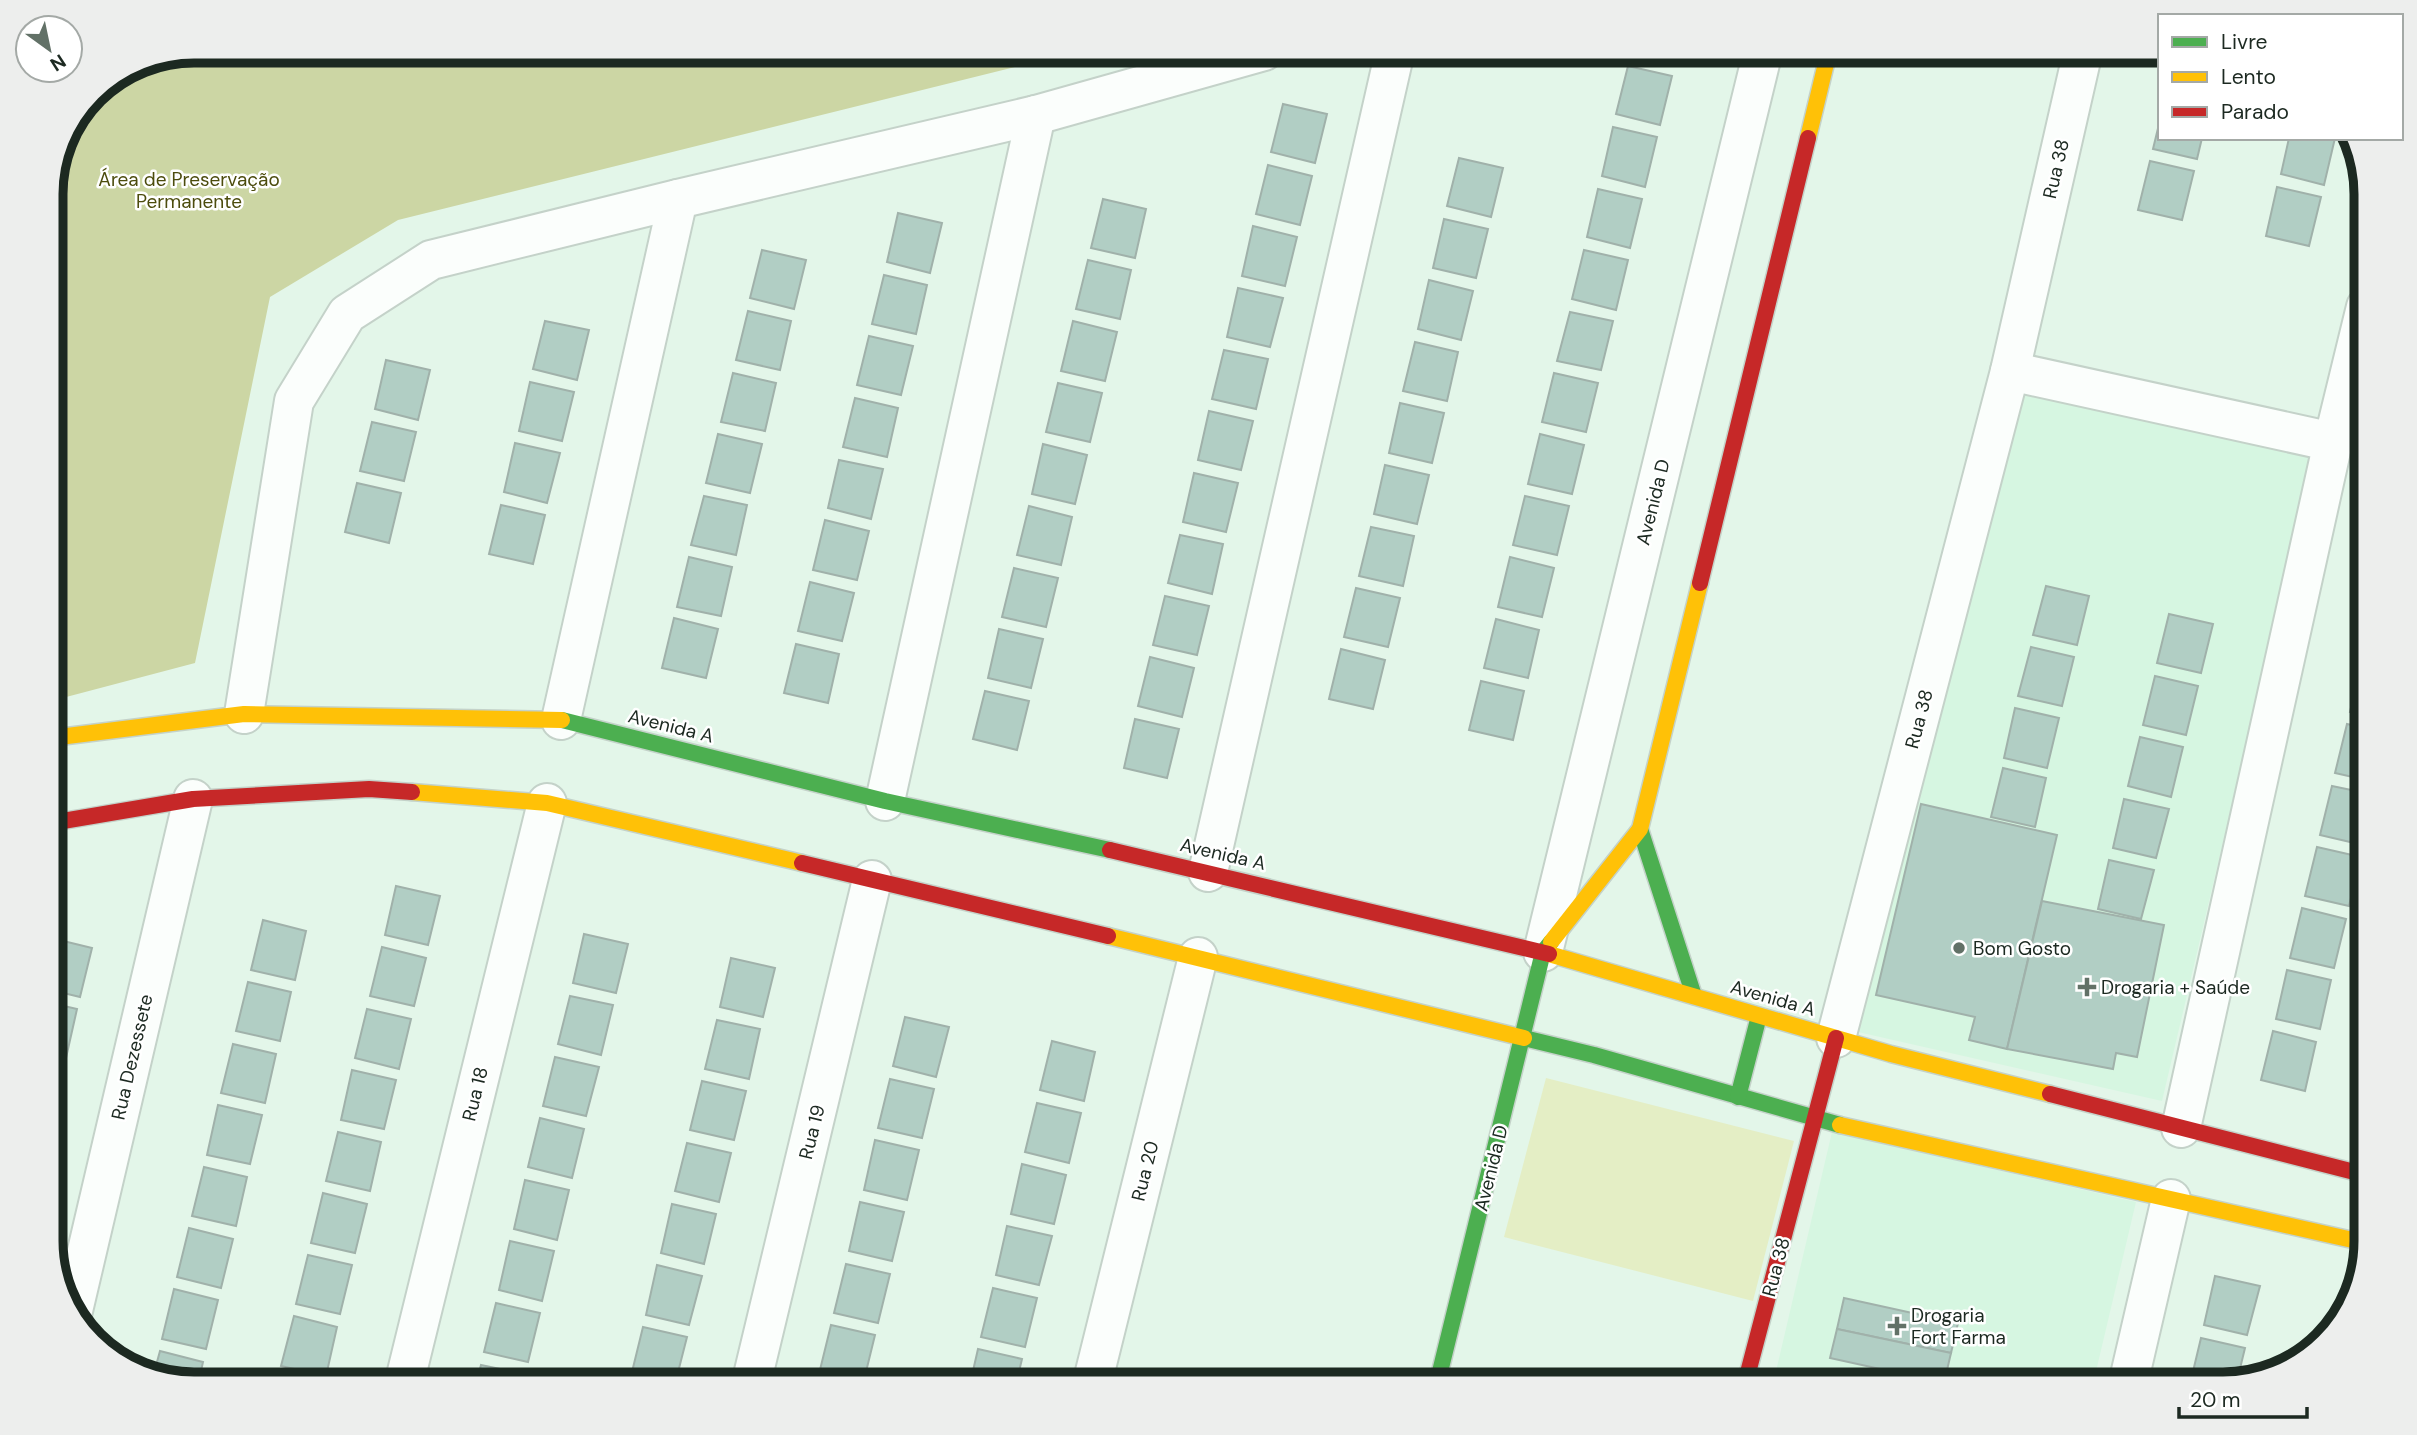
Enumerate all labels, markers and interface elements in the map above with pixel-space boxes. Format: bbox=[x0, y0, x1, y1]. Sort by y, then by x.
north arrow bbox=[14, 14, 84, 84]
legend bbox=[2158, 14, 2403, 140]
text: Livre bbox=[2221, 28, 2268, 56]
text: N bbox=[45, 49, 71, 77]
text: Lento bbox=[2221, 63, 2276, 91]
text: Parado bbox=[2221, 98, 2289, 126]
street label: Rua 38 bbox=[2037, 137, 2075, 201]
park label: Área de Preservação Permanente bbox=[98, 167, 280, 214]
street label: Avenida D bbox=[1630, 456, 1676, 548]
street label: Rua 38 bbox=[1899, 687, 1939, 751]
street label: Avenida A bbox=[626, 703, 717, 749]
street label: Avenida A bbox=[1178, 832, 1269, 876]
place label: Bom Gosto bbox=[1973, 936, 2071, 961]
marker: Bom Gosto bbox=[1951, 940, 1967, 956]
street label: Avenida A bbox=[1728, 974, 1819, 1022]
place label: Drogaria + Saúde bbox=[2101, 975, 2250, 1000]
marker: Drogaria + Saúde bbox=[2079, 979, 2095, 995]
street label: Rua Dezessete bbox=[105, 992, 159, 1122]
street label: Rua 18 bbox=[456, 1064, 494, 1124]
street label: Rua 19 bbox=[793, 1102, 831, 1162]
street label: Avenida D bbox=[1468, 1122, 1514, 1214]
street label: Rua 20 bbox=[1125, 1138, 1165, 1204]
street label: Rua 38 bbox=[1756, 1235, 1796, 1299]
place label: Drogaria Fort Farma bbox=[1911, 1303, 2006, 1350]
marker: Drogaria Fort Farma bbox=[1889, 1318, 1905, 1334]
scale bar bbox=[2179, 1376, 2307, 1420]
text: 20 m bbox=[2190, 1386, 2241, 1414]

